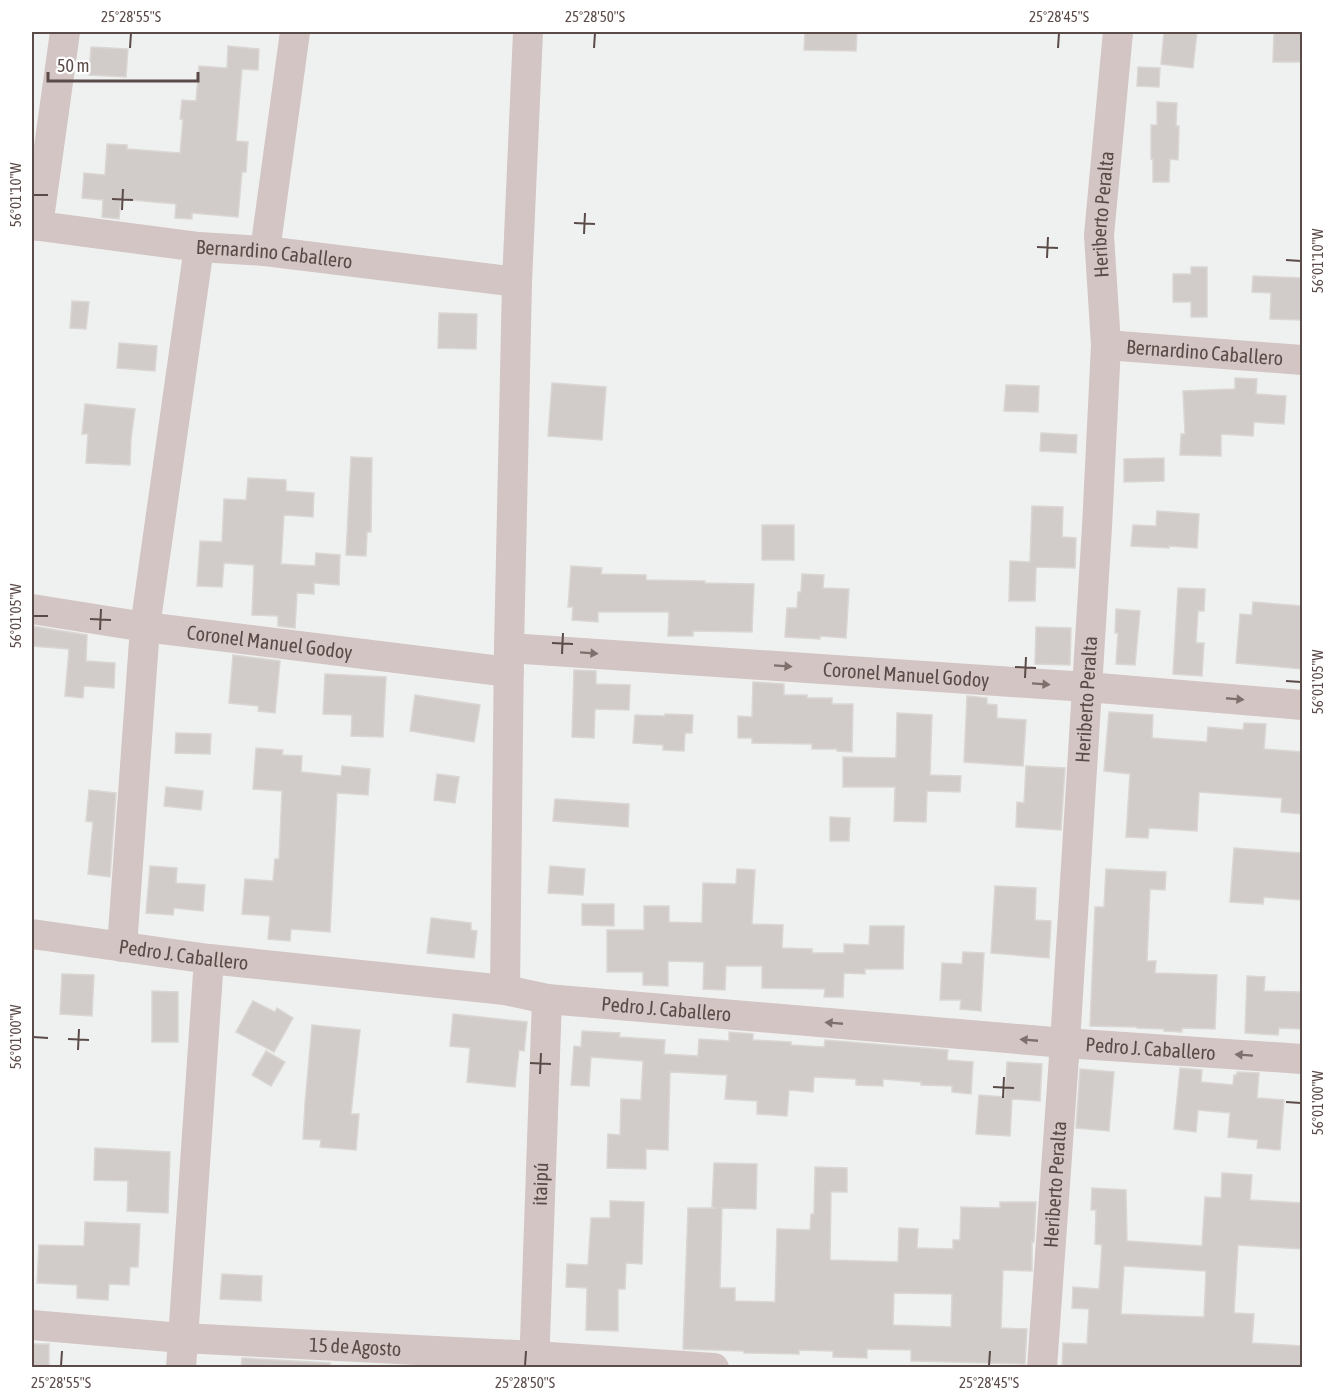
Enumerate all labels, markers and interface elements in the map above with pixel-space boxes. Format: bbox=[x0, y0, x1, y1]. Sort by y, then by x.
text: 25°28'55"S bbox=[101, 8, 161, 25]
text: 25°28'50"S bbox=[565, 8, 625, 25]
text: 25°28'45"S bbox=[1029, 8, 1089, 25]
scale bar bbox=[48, 45, 198, 83]
text: 50 m bbox=[57, 55, 89, 76]
street label: Heriberto Peralta bbox=[1087, 150, 1118, 278]
text: 56°01'10"W bbox=[7, 163, 24, 227]
text: 56°01'10"W bbox=[1309, 229, 1326, 293]
street label: Bernardino Caballero bbox=[195, 235, 354, 273]
street label: Bernardino Caballero bbox=[1125, 335, 1284, 370]
text: 56°01'05"W bbox=[7, 584, 24, 648]
street label: Coronel Manuel Godoy bbox=[186, 620, 354, 664]
street label: Heriberto Peralta bbox=[1070, 635, 1101, 764]
one-way arrow bbox=[579, 648, 598, 658]
text: 56°01'05"W bbox=[1309, 650, 1326, 714]
street label: Coronel Manuel Godoy bbox=[822, 657, 990, 691]
one-way arrow bbox=[774, 662, 793, 671]
one-way arrow bbox=[1031, 680, 1050, 689]
one-way arrow bbox=[1226, 695, 1245, 704]
street label: Pedro J. Caballero bbox=[117, 934, 249, 974]
street label: Pedro J. Caballero bbox=[600, 992, 732, 1026]
text: 56°01'00"W bbox=[7, 1005, 24, 1069]
one-way arrow bbox=[825, 1019, 844, 1028]
street label: Pedro J. Caballero bbox=[1085, 1032, 1216, 1064]
one-way arrow bbox=[1019, 1035, 1038, 1045]
one-way arrow bbox=[1235, 1051, 1254, 1060]
text: 56°01'00"W bbox=[1309, 1071, 1326, 1135]
street label: Heriberto Peralta bbox=[1039, 1120, 1070, 1249]
street label: itaipú bbox=[528, 1162, 552, 1206]
street label: 15 de Agosto bbox=[309, 1332, 402, 1360]
text: 25°28'55"S bbox=[31, 1374, 91, 1391]
text: 25°28'50"S bbox=[495, 1374, 555, 1391]
text: 25°28'45"S bbox=[959, 1374, 1019, 1391]

